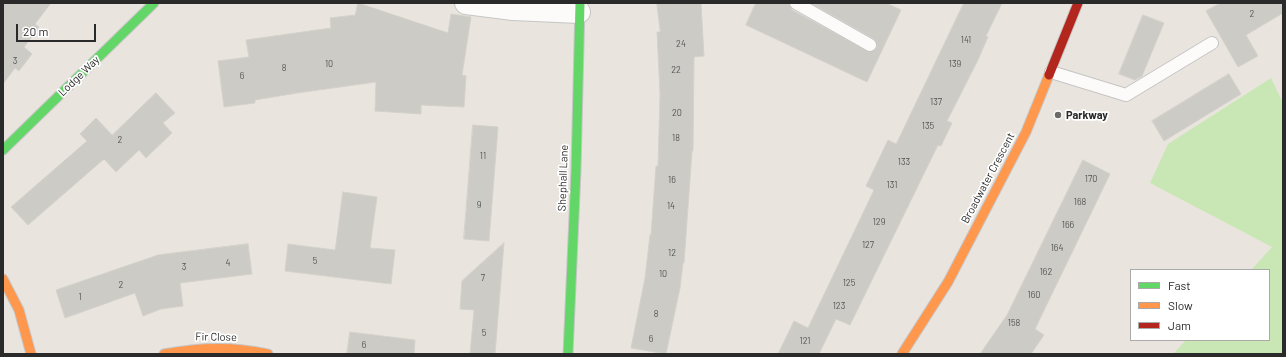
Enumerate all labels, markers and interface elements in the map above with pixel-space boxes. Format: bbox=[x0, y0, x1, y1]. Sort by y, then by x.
house number: 2 bbox=[1250, 9, 1254, 19]
scale bar bbox=[18, 16, 98, 42]
text: 20 m bbox=[23, 24, 49, 38]
house number: 141 bbox=[961, 35, 971, 45]
house number: 24 bbox=[676, 39, 686, 49]
street label: Lodge Way bbox=[56, 53, 102, 99]
house number: 3 bbox=[13, 56, 17, 66]
house number: 10 bbox=[325, 59, 333, 69]
house number: 139 bbox=[949, 59, 961, 69]
house number: 8 bbox=[282, 63, 286, 73]
house number: 22 bbox=[671, 65, 681, 75]
house number: 6 bbox=[240, 71, 244, 81]
house number: 137 bbox=[930, 97, 942, 107]
house number: 20 bbox=[672, 108, 682, 118]
place label: Parkway bbox=[1066, 108, 1108, 122]
marker: Parkway bbox=[1053, 110, 1063, 120]
house number: 135 bbox=[922, 121, 934, 131]
street label: Broadwater Crescent bbox=[958, 130, 1018, 226]
house number: 18 bbox=[672, 133, 680, 143]
house number: 2 bbox=[118, 135, 122, 145]
street label: Shephall Lane bbox=[555, 144, 571, 212]
house number: 11 bbox=[480, 151, 486, 161]
house number: 133 bbox=[898, 157, 910, 167]
house number: 170 bbox=[1085, 174, 1097, 184]
house number: 16 bbox=[668, 175, 676, 185]
house number: 131 bbox=[887, 180, 897, 190]
house number: 168 bbox=[1074, 197, 1086, 207]
house number: 9 bbox=[477, 200, 481, 210]
house number: 14 bbox=[667, 201, 675, 211]
house number: 129 bbox=[873, 217, 885, 227]
house number: 166 bbox=[1062, 220, 1074, 230]
house number: 127 bbox=[862, 240, 874, 250]
house number: 164 bbox=[1051, 243, 1063, 253]
house number: 12 bbox=[668, 248, 676, 258]
house number: 5 bbox=[313, 256, 317, 266]
house number: 4 bbox=[226, 258, 230, 268]
house number: 3 bbox=[182, 262, 186, 272]
house number: 162 bbox=[1040, 267, 1052, 277]
house number: 10 bbox=[659, 269, 667, 279]
legend bbox=[1130, 269, 1270, 341]
house number: 7 bbox=[481, 273, 485, 283]
house number: 125 bbox=[843, 278, 855, 288]
text: Fast bbox=[1168, 278, 1191, 292]
house number: 2 bbox=[119, 280, 123, 290]
house number: 160 bbox=[1028, 290, 1040, 300]
house number: 1 bbox=[78, 292, 82, 302]
text: Slow bbox=[1168, 298, 1193, 312]
house number: 123 bbox=[833, 301, 845, 311]
house number: 8 bbox=[654, 309, 658, 319]
house number: 158 bbox=[1008, 318, 1020, 328]
text: Jam bbox=[1168, 318, 1191, 332]
house number: 5 bbox=[482, 328, 486, 338]
street label: Fir Close bbox=[195, 330, 237, 344]
house number: 6 bbox=[649, 334, 653, 344]
house number: 121 bbox=[800, 336, 810, 346]
house number: 6 bbox=[362, 340, 366, 350]

